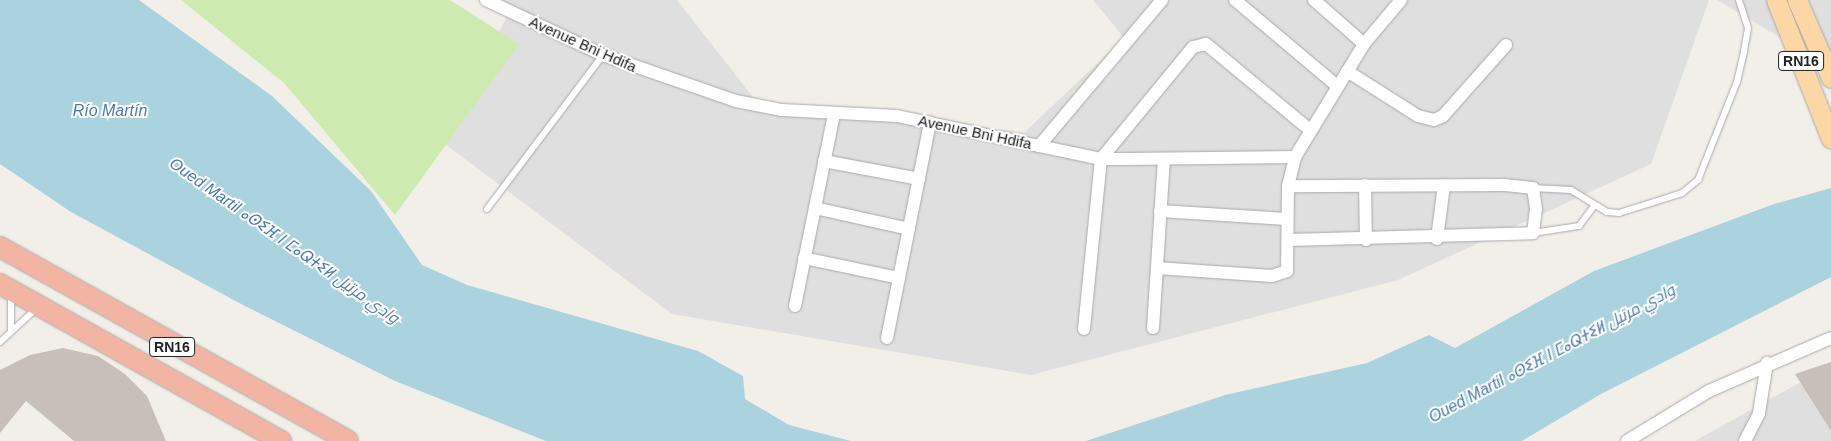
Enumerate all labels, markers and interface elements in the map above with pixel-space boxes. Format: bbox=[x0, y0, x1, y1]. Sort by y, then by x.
street label: Avenue Bni Hdifa bbox=[527, 12, 639, 76]
road number: RN16 bbox=[1777, 49, 1825, 72]
water label: Río Martín bbox=[73, 101, 147, 121]
street label: Avenue Bni Hdifa bbox=[917, 111, 1033, 153]
water label: Oued Martil ⴰⵙⵉⴼ ⵏ ⵎⴰⵕⵜⵉⵍ وادي مرتيل bbox=[165, 154, 403, 328]
water label: Oued Martil ⴰⵙⵉⴼ ⵏ ⵎⴰⵕⵜⵉⵍ وادي مرتيل bbox=[1426, 281, 1678, 427]
road number: RN16 bbox=[148, 336, 196, 358]

